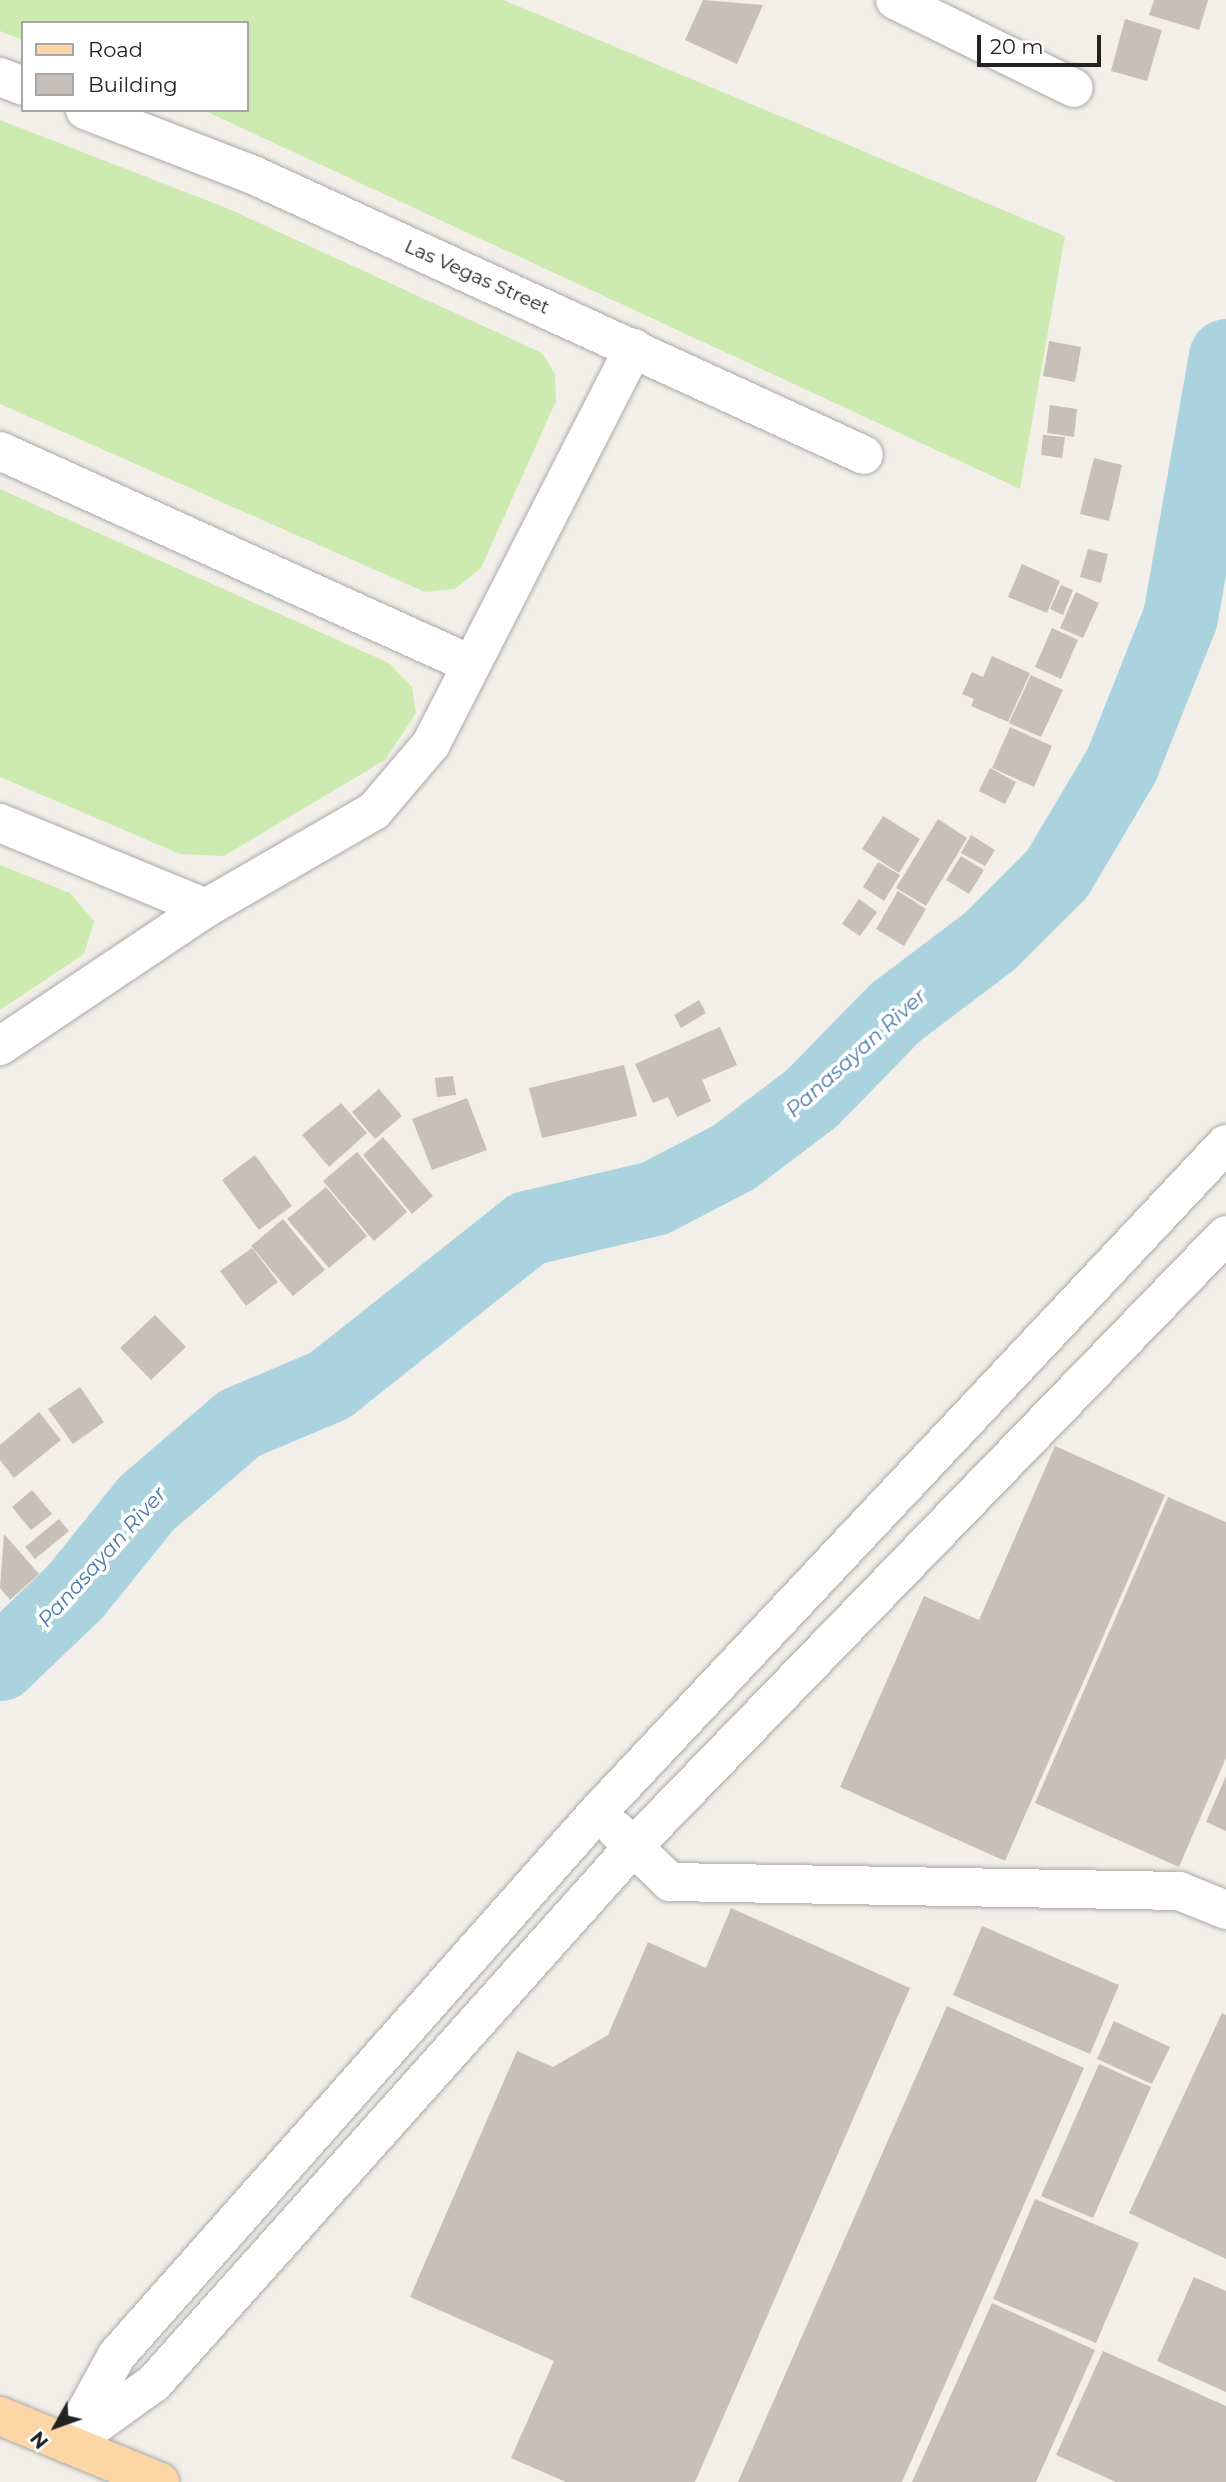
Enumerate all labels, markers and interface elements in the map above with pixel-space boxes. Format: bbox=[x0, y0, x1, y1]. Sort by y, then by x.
legend bbox=[21, 21, 248, 112]
scale bar bbox=[981, 21, 1105, 65]
text: 20 m bbox=[990, 34, 1044, 59]
text: Road bbox=[88, 37, 143, 62]
text: Building bbox=[88, 72, 178, 97]
street label: Las Vegas Street bbox=[401, 235, 553, 319]
water label: Panasayan River bbox=[781, 983, 931, 1123]
water label: Panasayan River bbox=[32, 1482, 172, 1632]
north arrow bbox=[21, 2391, 91, 2461]
text: N bbox=[26, 2427, 53, 2453]

